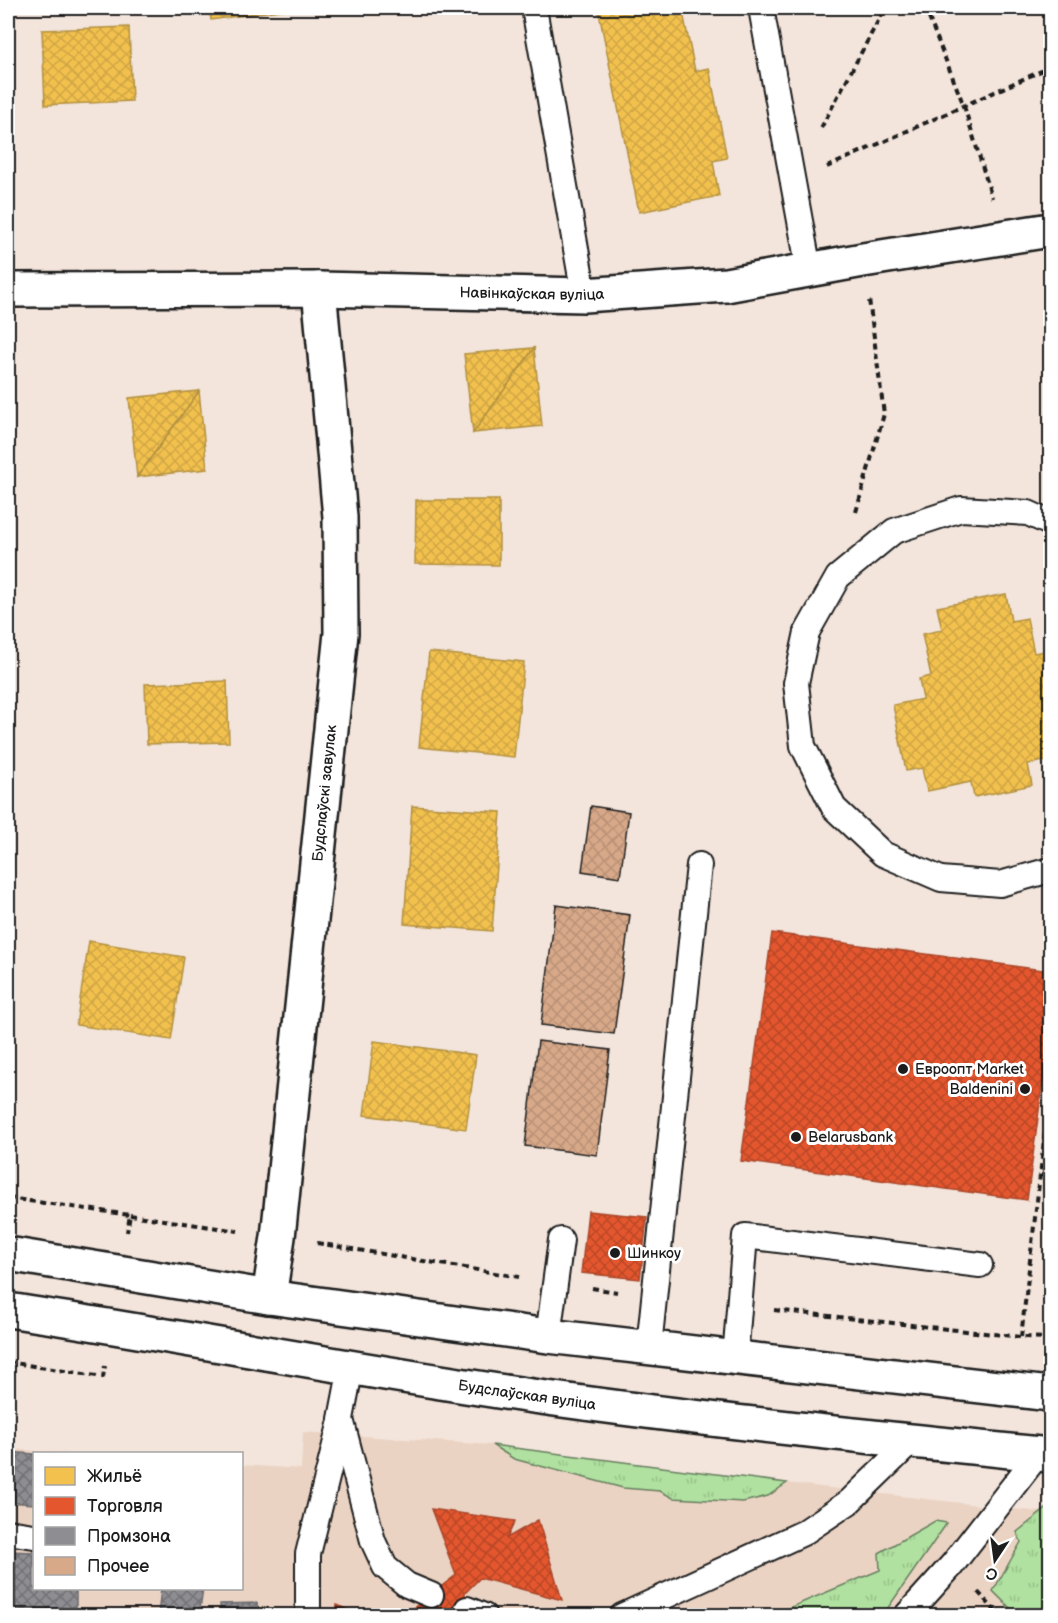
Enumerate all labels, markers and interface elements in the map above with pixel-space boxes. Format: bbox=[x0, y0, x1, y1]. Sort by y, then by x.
street label: Навінкаўская вуліца bbox=[459, 283, 605, 305]
street label: Будслаўскі завулак bbox=[308, 724, 341, 862]
place label: Евроопт Market bbox=[915, 1060, 1024, 1079]
marker: Евроопт Market bbox=[896, 1062, 910, 1076]
place label: Baldenini bbox=[950, 1080, 1013, 1099]
marker: Baldenini bbox=[1018, 1082, 1032, 1096]
place label: Belarusbank bbox=[808, 1128, 893, 1147]
marker: Belarusbank bbox=[789, 1130, 803, 1144]
place label: Шинкоу bbox=[627, 1244, 681, 1263]
marker: Шинкоу bbox=[608, 1246, 622, 1260]
street label: Будслаўская вуліца bbox=[457, 1375, 597, 1414]
legend bbox=[33, 1452, 243, 1590]
text: Жильё bbox=[87, 1466, 142, 1487]
text: Торговля bbox=[87, 1496, 163, 1517]
text: Промзона bbox=[87, 1526, 171, 1547]
north arrow bbox=[965, 1530, 1025, 1590]
text: Прочее bbox=[87, 1556, 149, 1577]
text: С bbox=[984, 1563, 1000, 1584]

